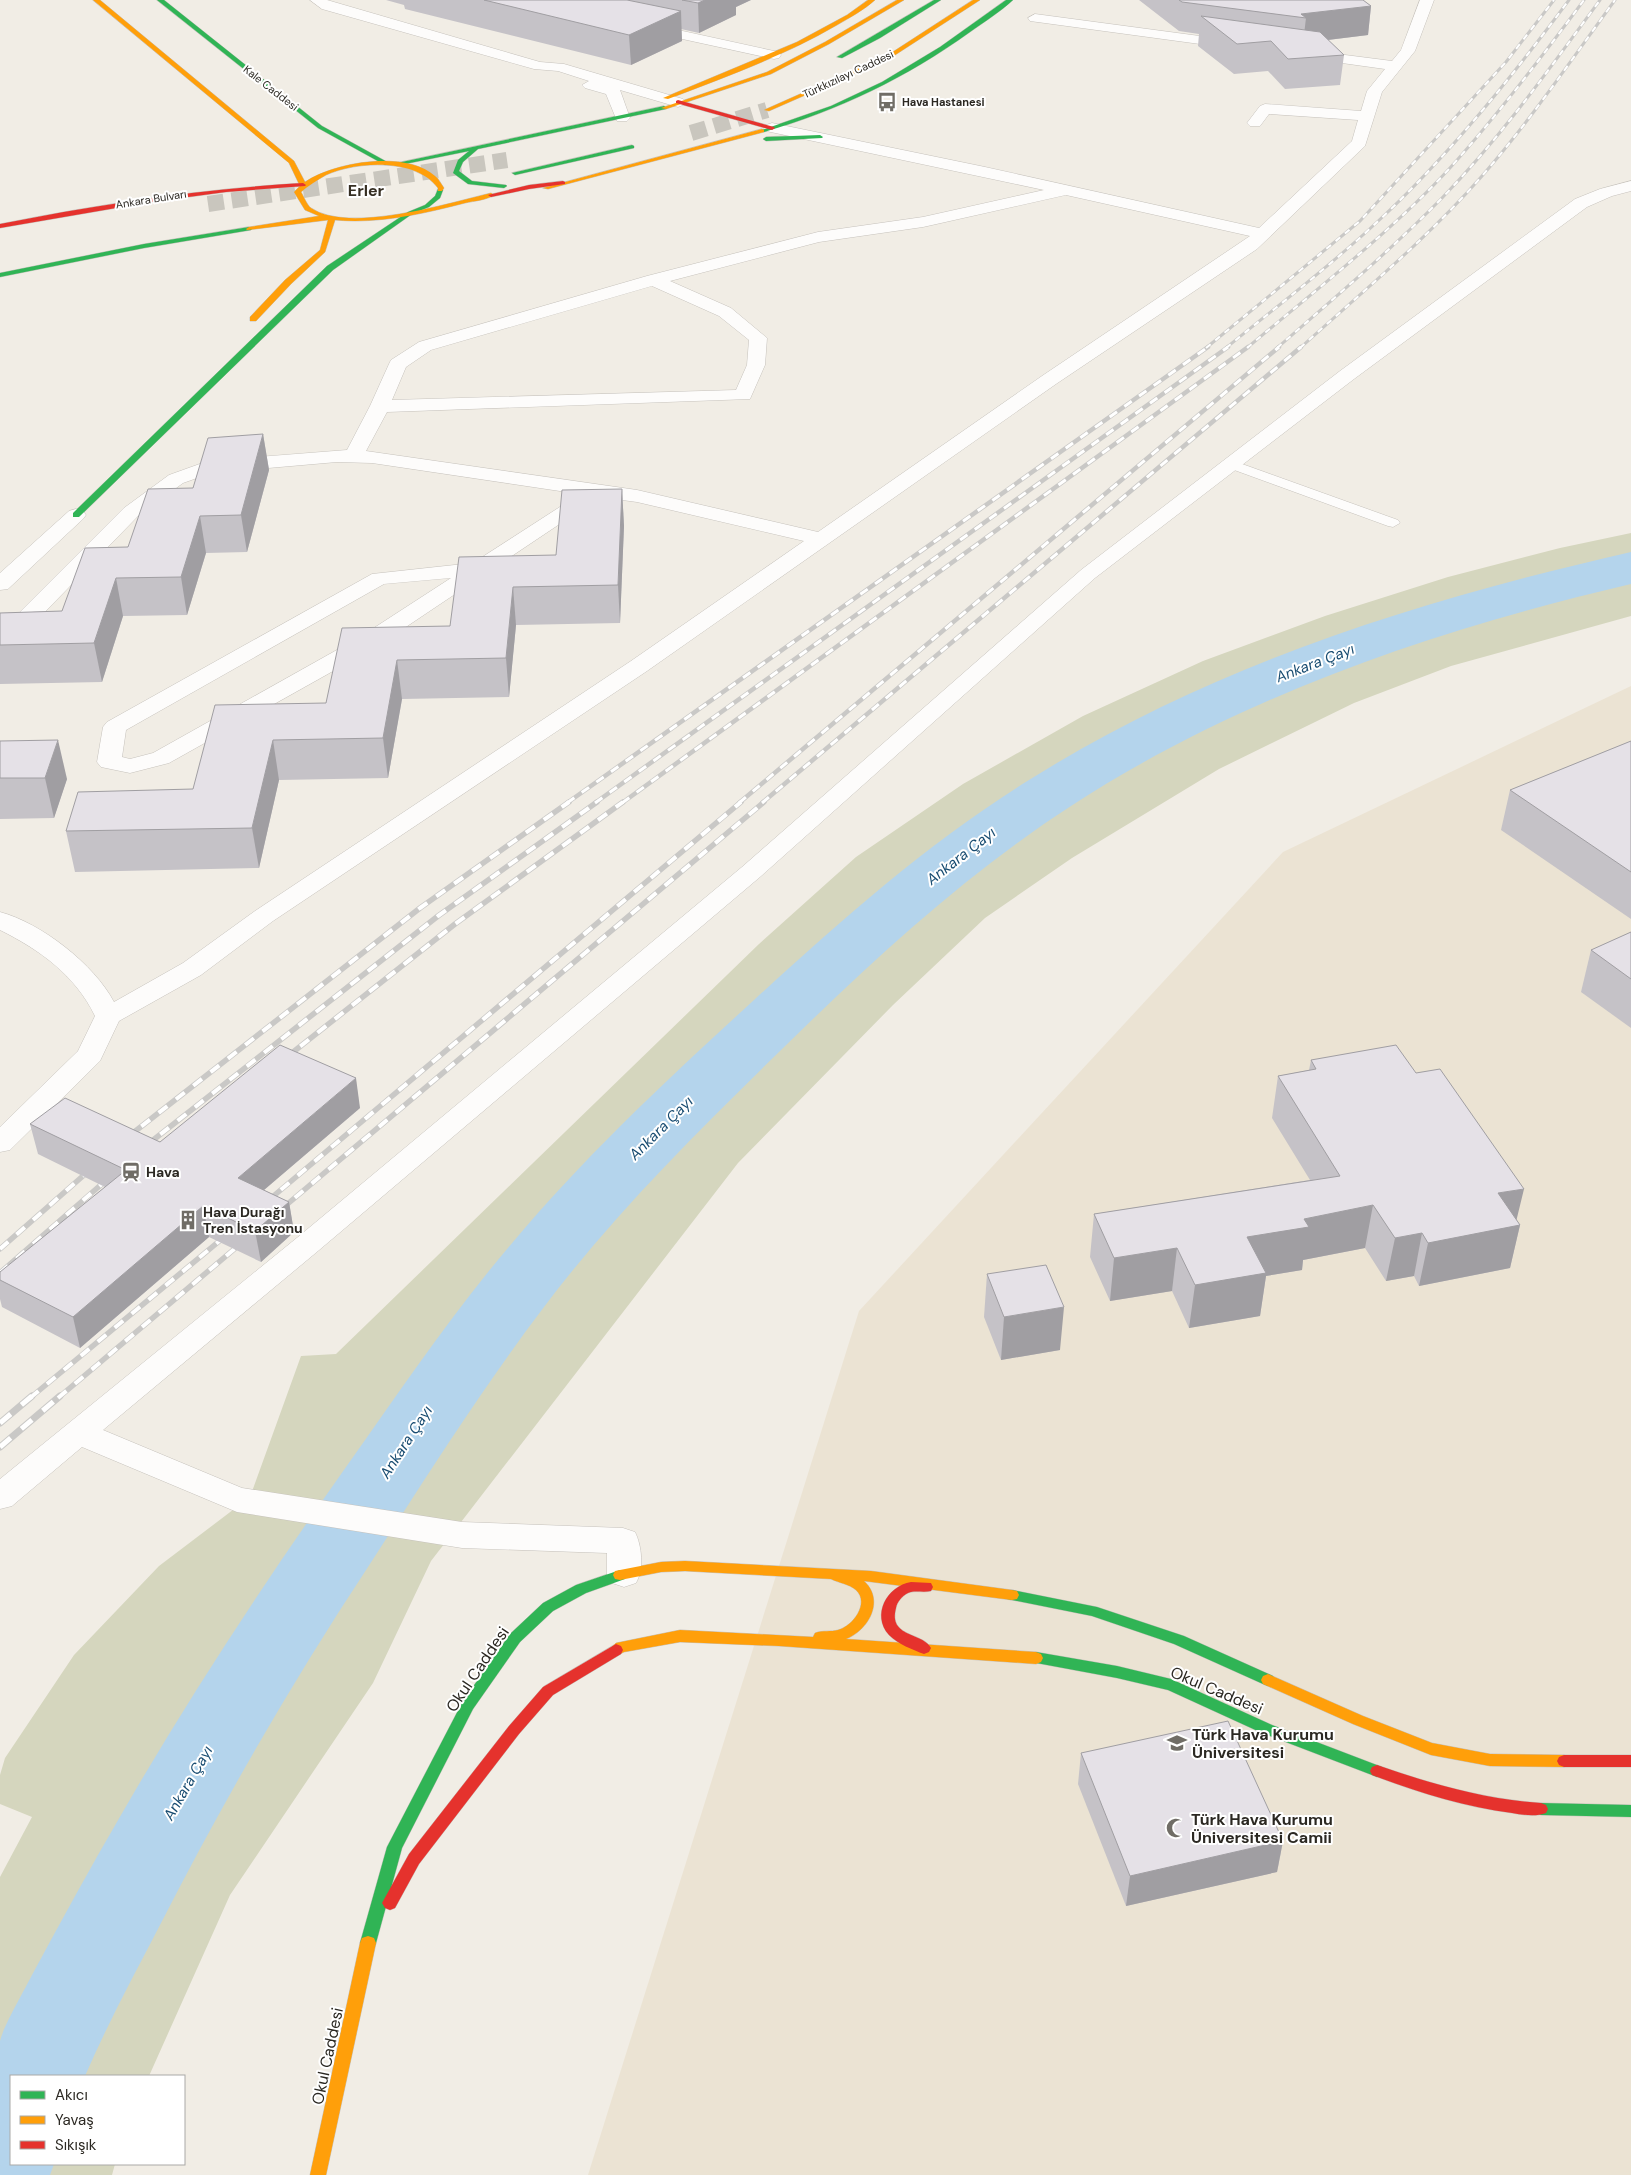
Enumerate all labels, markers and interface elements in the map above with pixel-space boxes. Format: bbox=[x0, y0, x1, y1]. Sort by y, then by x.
street label: Türkkızılayı Caddesi bbox=[800, 47, 896, 101]
street label: Kale Caddesi bbox=[241, 62, 301, 114]
bus stop icon: Hava Hastanesi bbox=[876, 91, 898, 113]
place label: Hava Hastanesi bbox=[902, 95, 985, 109]
district label: Erler bbox=[348, 180, 385, 201]
street label: Ankara Bulvarı bbox=[115, 186, 187, 212]
water label: Ankara Çayı bbox=[1272, 639, 1357, 688]
water label: Ankara Çayı bbox=[921, 823, 1000, 890]
water label: Ankara Çayı bbox=[624, 1092, 697, 1165]
station icon: Hava bbox=[120, 1161, 142, 1183]
place label: Hava bbox=[146, 1163, 180, 1181]
place label: Hava Durağı Tren İstasyonu bbox=[203, 1203, 303, 1237]
building icon: Hava Durağı Tren İstasyonu bbox=[177, 1209, 199, 1231]
water label: Ankara Çayı bbox=[375, 1402, 437, 1483]
street label: Okul Caddesi bbox=[441, 1623, 514, 1716]
street label: Okul Caddesi bbox=[1167, 1662, 1266, 1719]
place label: Türk Hava Kurumu Üniversitesi bbox=[1192, 1724, 1334, 1763]
school or university icon: Türk Hava Kurumu Üniversitesi bbox=[1166, 1732, 1188, 1754]
water label: Ankara Çayı bbox=[158, 1742, 217, 1825]
place label: Türk Hava Kurumu Üniversitesi Camii bbox=[1191, 1809, 1333, 1848]
mosque icon: Türk Hava Kurumu Üniversitesi Camii bbox=[1165, 1817, 1187, 1839]
street label: Okul Caddesi bbox=[307, 2006, 348, 2107]
legend bbox=[10, 2075, 185, 2165]
text: Akıcı bbox=[55, 2085, 88, 2105]
text: Yavaş bbox=[55, 2110, 94, 2130]
text: Sıkışık bbox=[55, 2135, 97, 2155]

